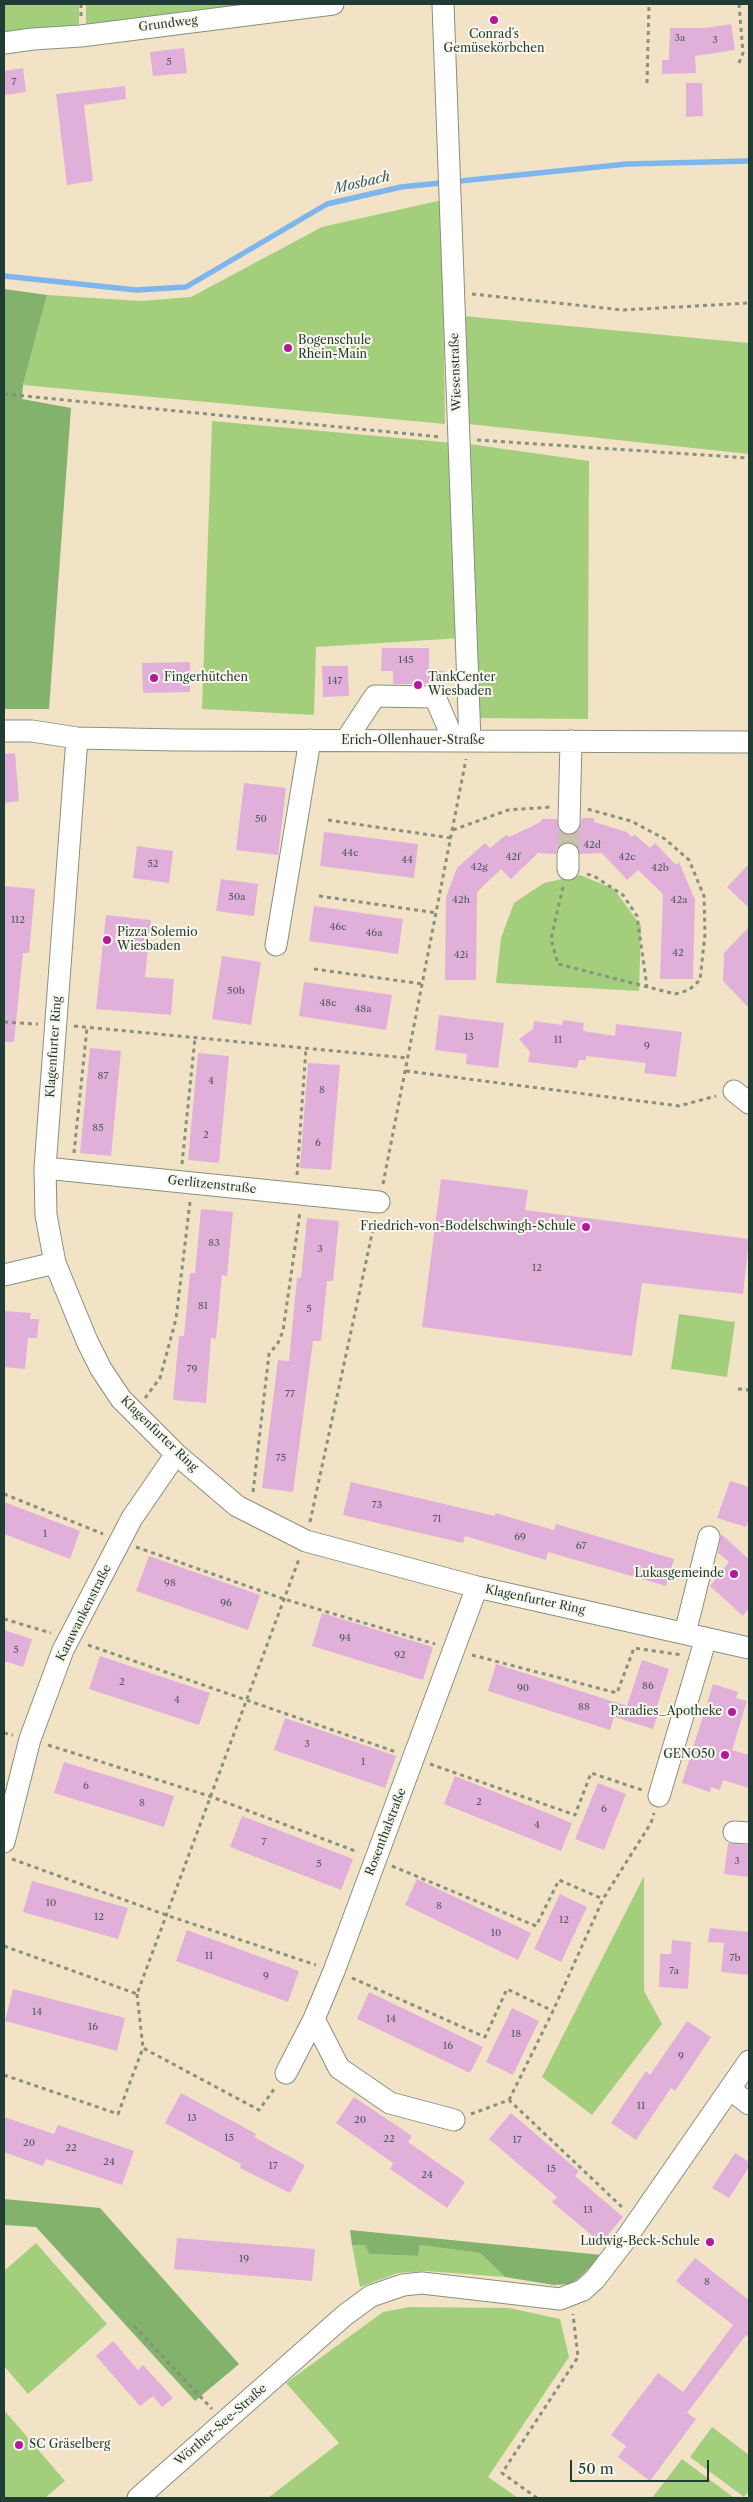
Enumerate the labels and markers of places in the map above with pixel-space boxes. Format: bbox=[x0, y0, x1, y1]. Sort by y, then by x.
marker: Conrad´s Gemüsekörbchen bbox=[488, 14, 500, 26]
place label: Conrad´s Gemüsekörbchen bbox=[444, 28, 544, 56]
place label: Bogenschule Rhein-Main bbox=[298, 334, 371, 362]
marker: Bogenschule Rhein-Main bbox=[282, 342, 294, 354]
place label: Fingerhütchen bbox=[164, 671, 248, 685]
place label: TankCenter Wiesbaden bbox=[428, 671, 496, 699]
marker: Fingerhütchen bbox=[148, 672, 160, 684]
marker: TankCenter Wiesbaden bbox=[412, 679, 424, 691]
place label: Pizza Solemio Wiesbaden bbox=[117, 926, 197, 954]
marker: Pizza Solemio Wiesbaden bbox=[101, 934, 113, 946]
place label: Friedrich-von-Bodelschwingh-Schule bbox=[360, 1220, 576, 1234]
marker: Friedrich-von-Bodelschwingh-Schule bbox=[580, 1221, 592, 1233]
place label: Lukasgemeinde bbox=[634, 1567, 724, 1581]
marker: Lukasgemeinde bbox=[728, 1568, 740, 1580]
place label: Paradies_Apotheke bbox=[610, 1705, 722, 1719]
marker: Paradies_Apotheke bbox=[726, 1706, 738, 1718]
place label: GENO50 bbox=[663, 1748, 715, 1762]
marker: GENO50 bbox=[719, 1749, 731, 1761]
place label: Ludwig-Beck-Schule bbox=[580, 2235, 700, 2249]
marker: Ludwig-Beck-Schule bbox=[704, 2236, 716, 2248]
place label: SC Gräselberg bbox=[29, 2438, 110, 2452]
marker: SC Gräselberg bbox=[13, 2439, 25, 2451]

